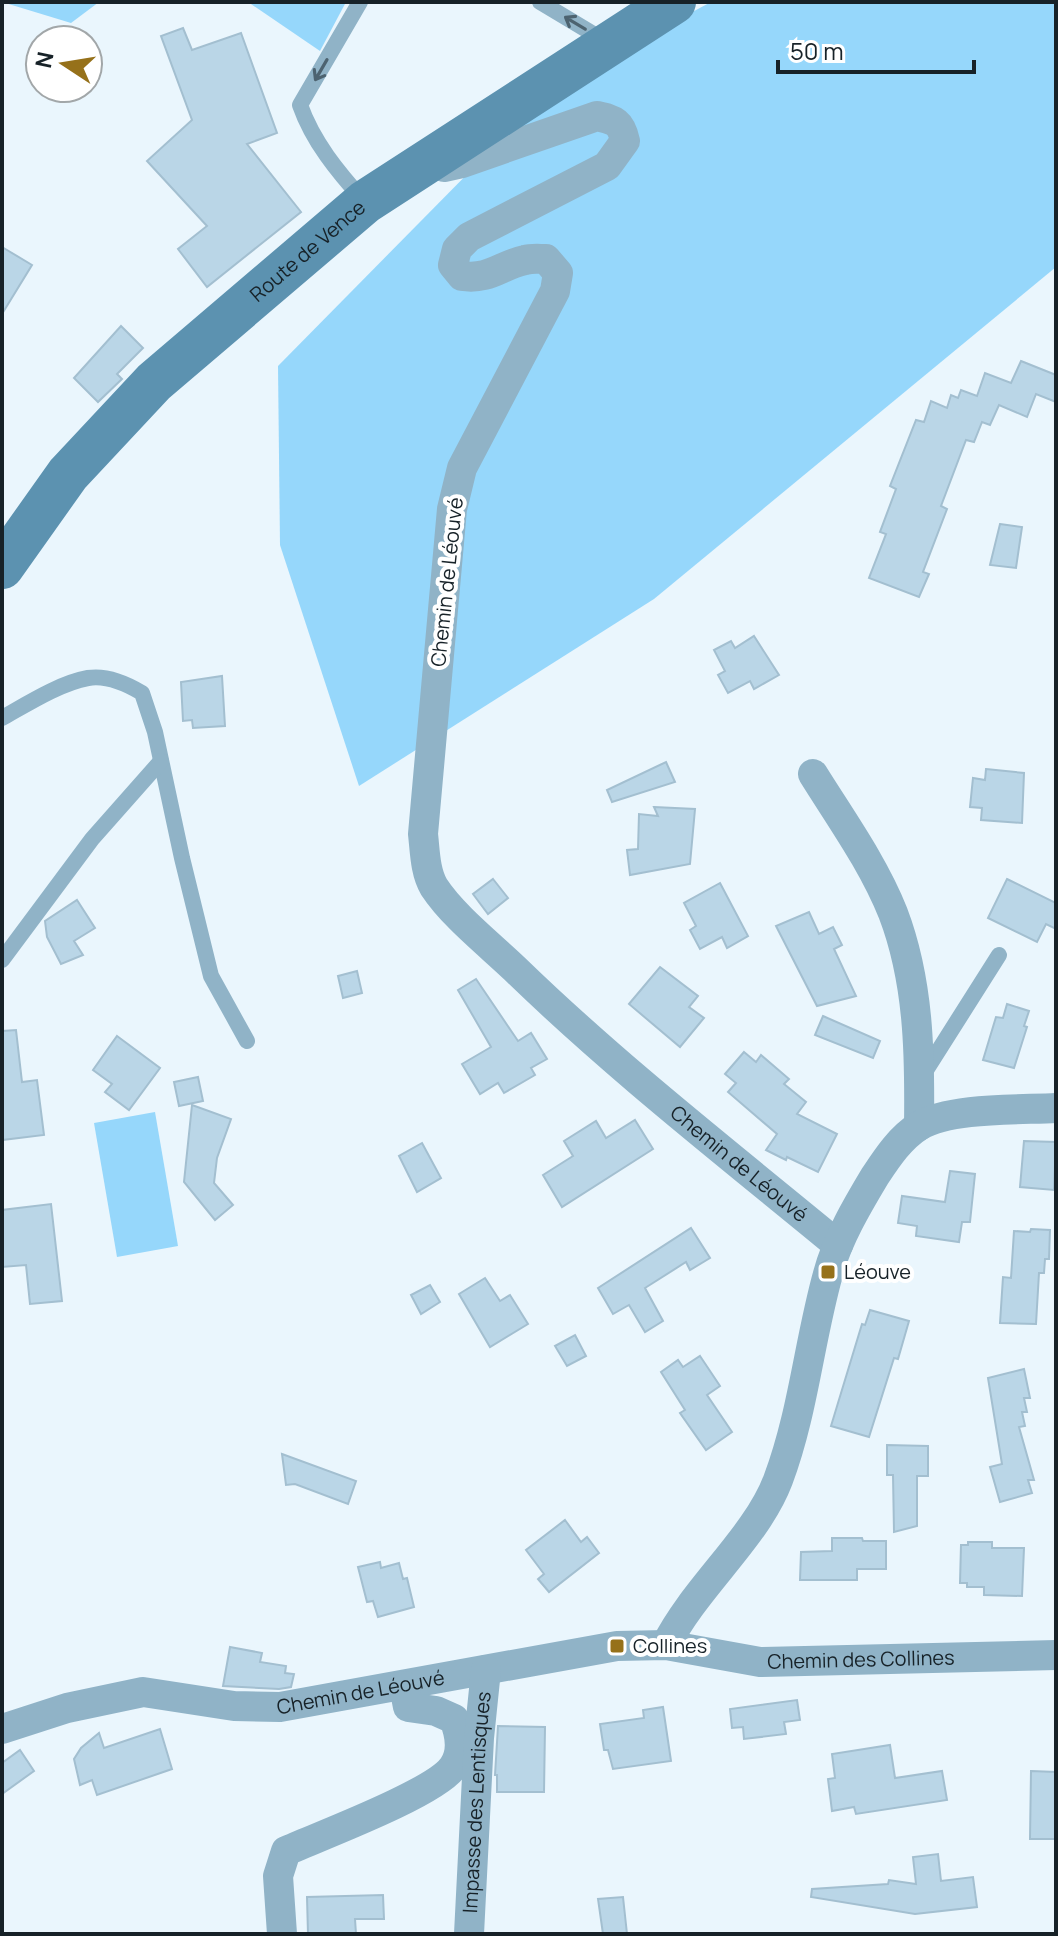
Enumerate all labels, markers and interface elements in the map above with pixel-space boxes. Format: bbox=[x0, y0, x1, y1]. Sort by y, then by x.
one-way arrow bbox=[564, 14, 587, 30]
north arrow bbox=[24, 24, 104, 104]
scale bar bbox=[778, 24, 974, 74]
text: 50 m bbox=[790, 34, 844, 67]
text: N bbox=[28, 49, 61, 71]
one-way arrow bbox=[313, 57, 328, 81]
street label: Route de Vence bbox=[244, 194, 371, 307]
street label: Chemin de Léouvé bbox=[424, 496, 469, 668]
street label: Chemin de Léouvé bbox=[665, 1099, 814, 1228]
place label: Léouve bbox=[844, 1258, 911, 1285]
marker: Léouve bbox=[819, 1263, 837, 1281]
place label: Collines bbox=[633, 1632, 707, 1659]
marker: Collines bbox=[608, 1637, 626, 1655]
street label: Chemin des Collines bbox=[767, 1643, 955, 1675]
street label: Chemin de Léouvé bbox=[274, 1663, 447, 1720]
street label: Impasse des Lentisques bbox=[456, 1690, 497, 1914]

